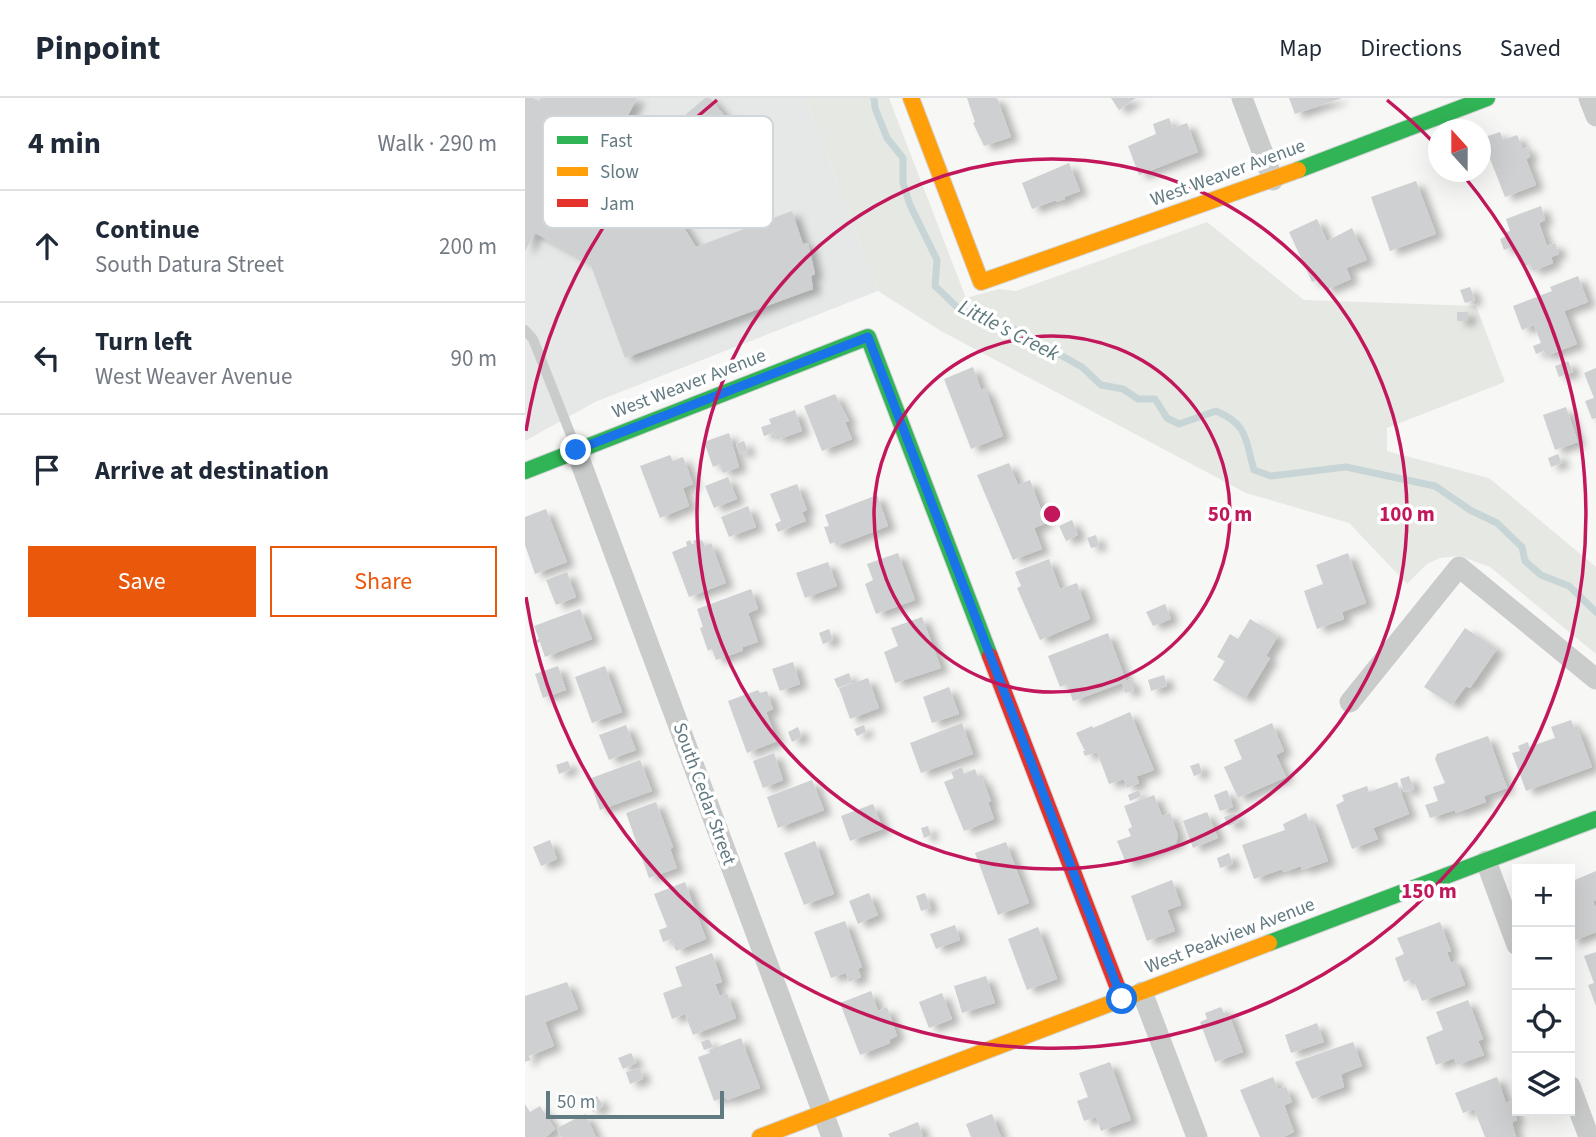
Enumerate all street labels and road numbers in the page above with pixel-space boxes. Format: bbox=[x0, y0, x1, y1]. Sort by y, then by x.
street label: West Weaver Avenue bbox=[1147, 132, 1309, 214]
street label: West Weaver Avenue bbox=[608, 342, 770, 426]
street label: South Cedar Street bbox=[666, 719, 742, 870]
street label: West Peakview Avenue bbox=[1141, 891, 1319, 981]

